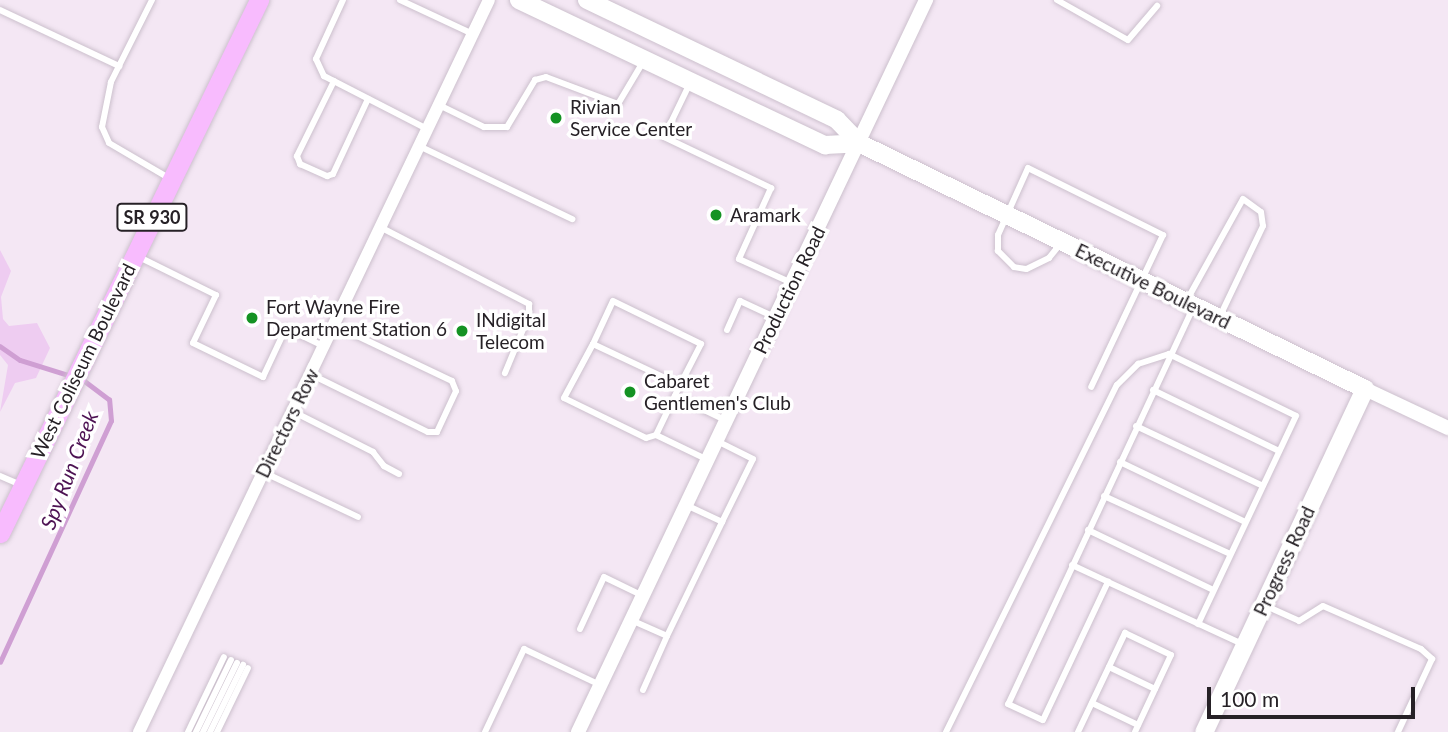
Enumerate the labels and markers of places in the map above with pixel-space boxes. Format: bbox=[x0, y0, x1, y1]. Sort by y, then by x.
place label: Rivian Service Center bbox=[570, 96, 692, 140]
marker: Rivian Service Center bbox=[548, 110, 564, 126]
place label: Aramark bbox=[730, 204, 801, 226]
marker: Aramark bbox=[708, 207, 724, 223]
place label: Fort Wayne Fire Department Station 6 bbox=[266, 296, 447, 340]
place label: INdigital Telecom bbox=[476, 309, 546, 353]
marker: Fort Wayne Fire Department Station 6 bbox=[244, 310, 260, 326]
marker: INdigital Telecom bbox=[454, 323, 470, 339]
place label: Cabaret Gentlemen's Club bbox=[644, 370, 791, 414]
marker: Cabaret Gentlemen's Club bbox=[622, 384, 638, 400]

